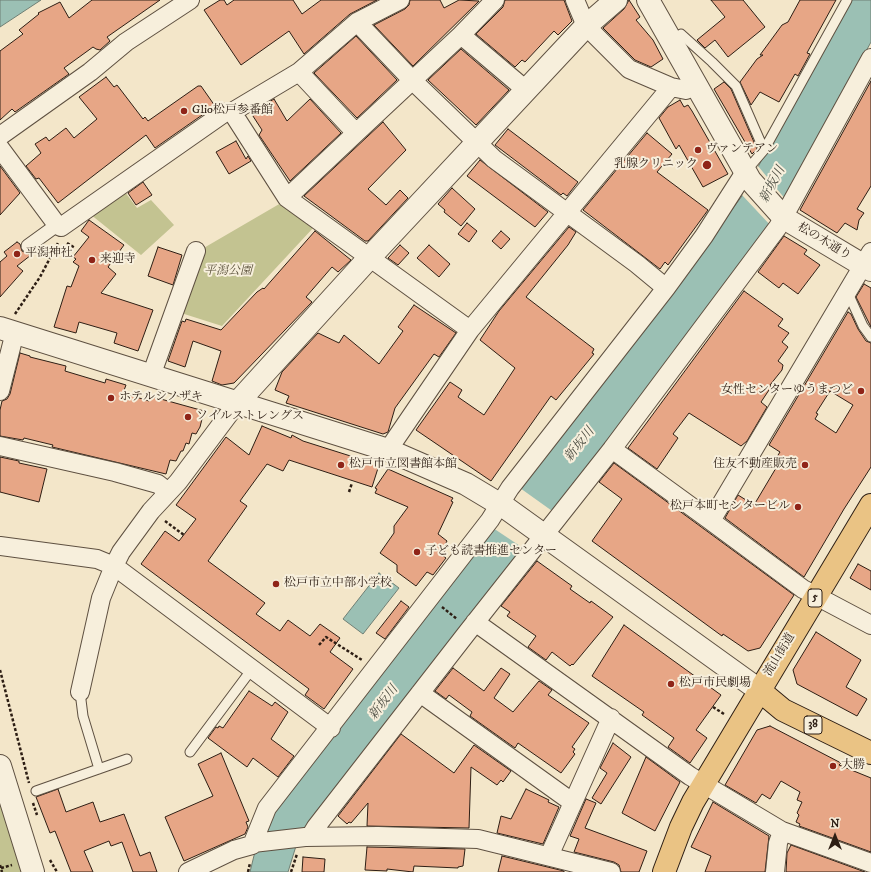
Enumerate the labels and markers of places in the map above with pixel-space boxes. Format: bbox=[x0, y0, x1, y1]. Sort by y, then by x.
place label: Glio松戸参番館 bbox=[192, 104, 273, 118]
marker: Glio松戸参番館 bbox=[179, 106, 189, 116]
place label: ヴァンテアン bbox=[706, 143, 778, 157]
marker: ヴァンテアン bbox=[693, 145, 703, 155]
place label: 乳腺クリニック bbox=[614, 158, 698, 172]
marker: 乳腺クリニック bbox=[701, 159, 713, 171]
place label: 平潟神社 bbox=[25, 247, 73, 261]
marker: 平潟神社 bbox=[12, 249, 22, 259]
place label: 来迎寺 bbox=[100, 253, 136, 267]
marker: 来迎寺 bbox=[87, 255, 97, 265]
place label: 女性センターゆうまつど bbox=[721, 384, 853, 398]
marker: 女性センターゆうまつど bbox=[856, 386, 866, 396]
place label: ホテルシノザキ bbox=[119, 391, 203, 405]
marker: ホテルシノザキ bbox=[106, 393, 116, 403]
place label: ソイルストレングス bbox=[196, 410, 304, 424]
marker: ソイルストレングス bbox=[183, 412, 193, 422]
place label: 松戸市立図書館本館 bbox=[349, 458, 457, 472]
place label: 住友不動産販売 bbox=[713, 458, 797, 472]
marker: 松戸市立図書館本館 bbox=[336, 460, 346, 470]
marker: 住友不動産販売 bbox=[800, 460, 810, 470]
place label: 松戸本町センタービル bbox=[670, 500, 790, 514]
marker: 松戸本町センタービル bbox=[793, 502, 803, 512]
place label: 子ども読書推進センター bbox=[425, 545, 557, 559]
marker: 子ども読書推進センター bbox=[412, 547, 422, 557]
place label: 松戸市立中部小学校 bbox=[284, 577, 392, 591]
marker: 松戸市立中部小学校 bbox=[271, 579, 281, 589]
place label: 松戸市民劇場 bbox=[679, 677, 751, 691]
marker: 松戸市民劇場 bbox=[666, 679, 676, 689]
place label: 大勝 bbox=[841, 759, 865, 773]
marker: 大勝 bbox=[828, 761, 838, 771]

